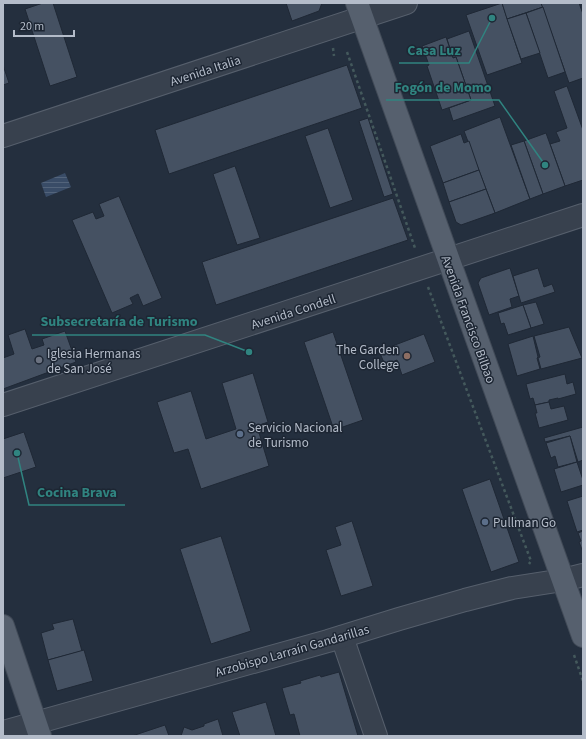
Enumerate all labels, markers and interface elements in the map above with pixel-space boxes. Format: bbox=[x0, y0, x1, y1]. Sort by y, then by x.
scale bar bbox=[14, 12, 74, 38]
text: 20 m bbox=[20, 18, 44, 35]
callout: Casa Luz bbox=[399, 37, 469, 63]
text: Casa Luz bbox=[407, 41, 461, 61]
street label: Avenida Italia bbox=[168, 51, 243, 91]
callout: Fogón de Momo bbox=[386, 74, 499, 100]
text: Fogón de Momo bbox=[395, 78, 492, 98]
street label: Avenida Francisco Bilbao bbox=[437, 253, 500, 386]
street label: Avenida Condell bbox=[249, 290, 338, 334]
callout: Subsecretaría de Turismo bbox=[32, 309, 205, 335]
text: Subsecretaría de Turismo bbox=[41, 312, 198, 332]
place label: The Garden College bbox=[336, 341, 399, 374]
place label: Iglesia Hermanas de San José bbox=[47, 345, 141, 378]
marker: The Garden College bbox=[402, 351, 412, 361]
marker: Iglesia Hermanas de San José bbox=[34, 355, 44, 365]
place label: Servicio Nacional de Turismo bbox=[248, 419, 342, 452]
marker: Servicio Nacional de Turismo bbox=[235, 429, 245, 439]
callout: Cocina Brava bbox=[29, 479, 125, 505]
text: Cocina Brava bbox=[37, 483, 117, 503]
place label: Pullman Go bbox=[493, 514, 556, 532]
marker: Pullman Go bbox=[480, 517, 490, 527]
street label: Arzobispo Larraín Gandarillas bbox=[213, 620, 372, 682]

